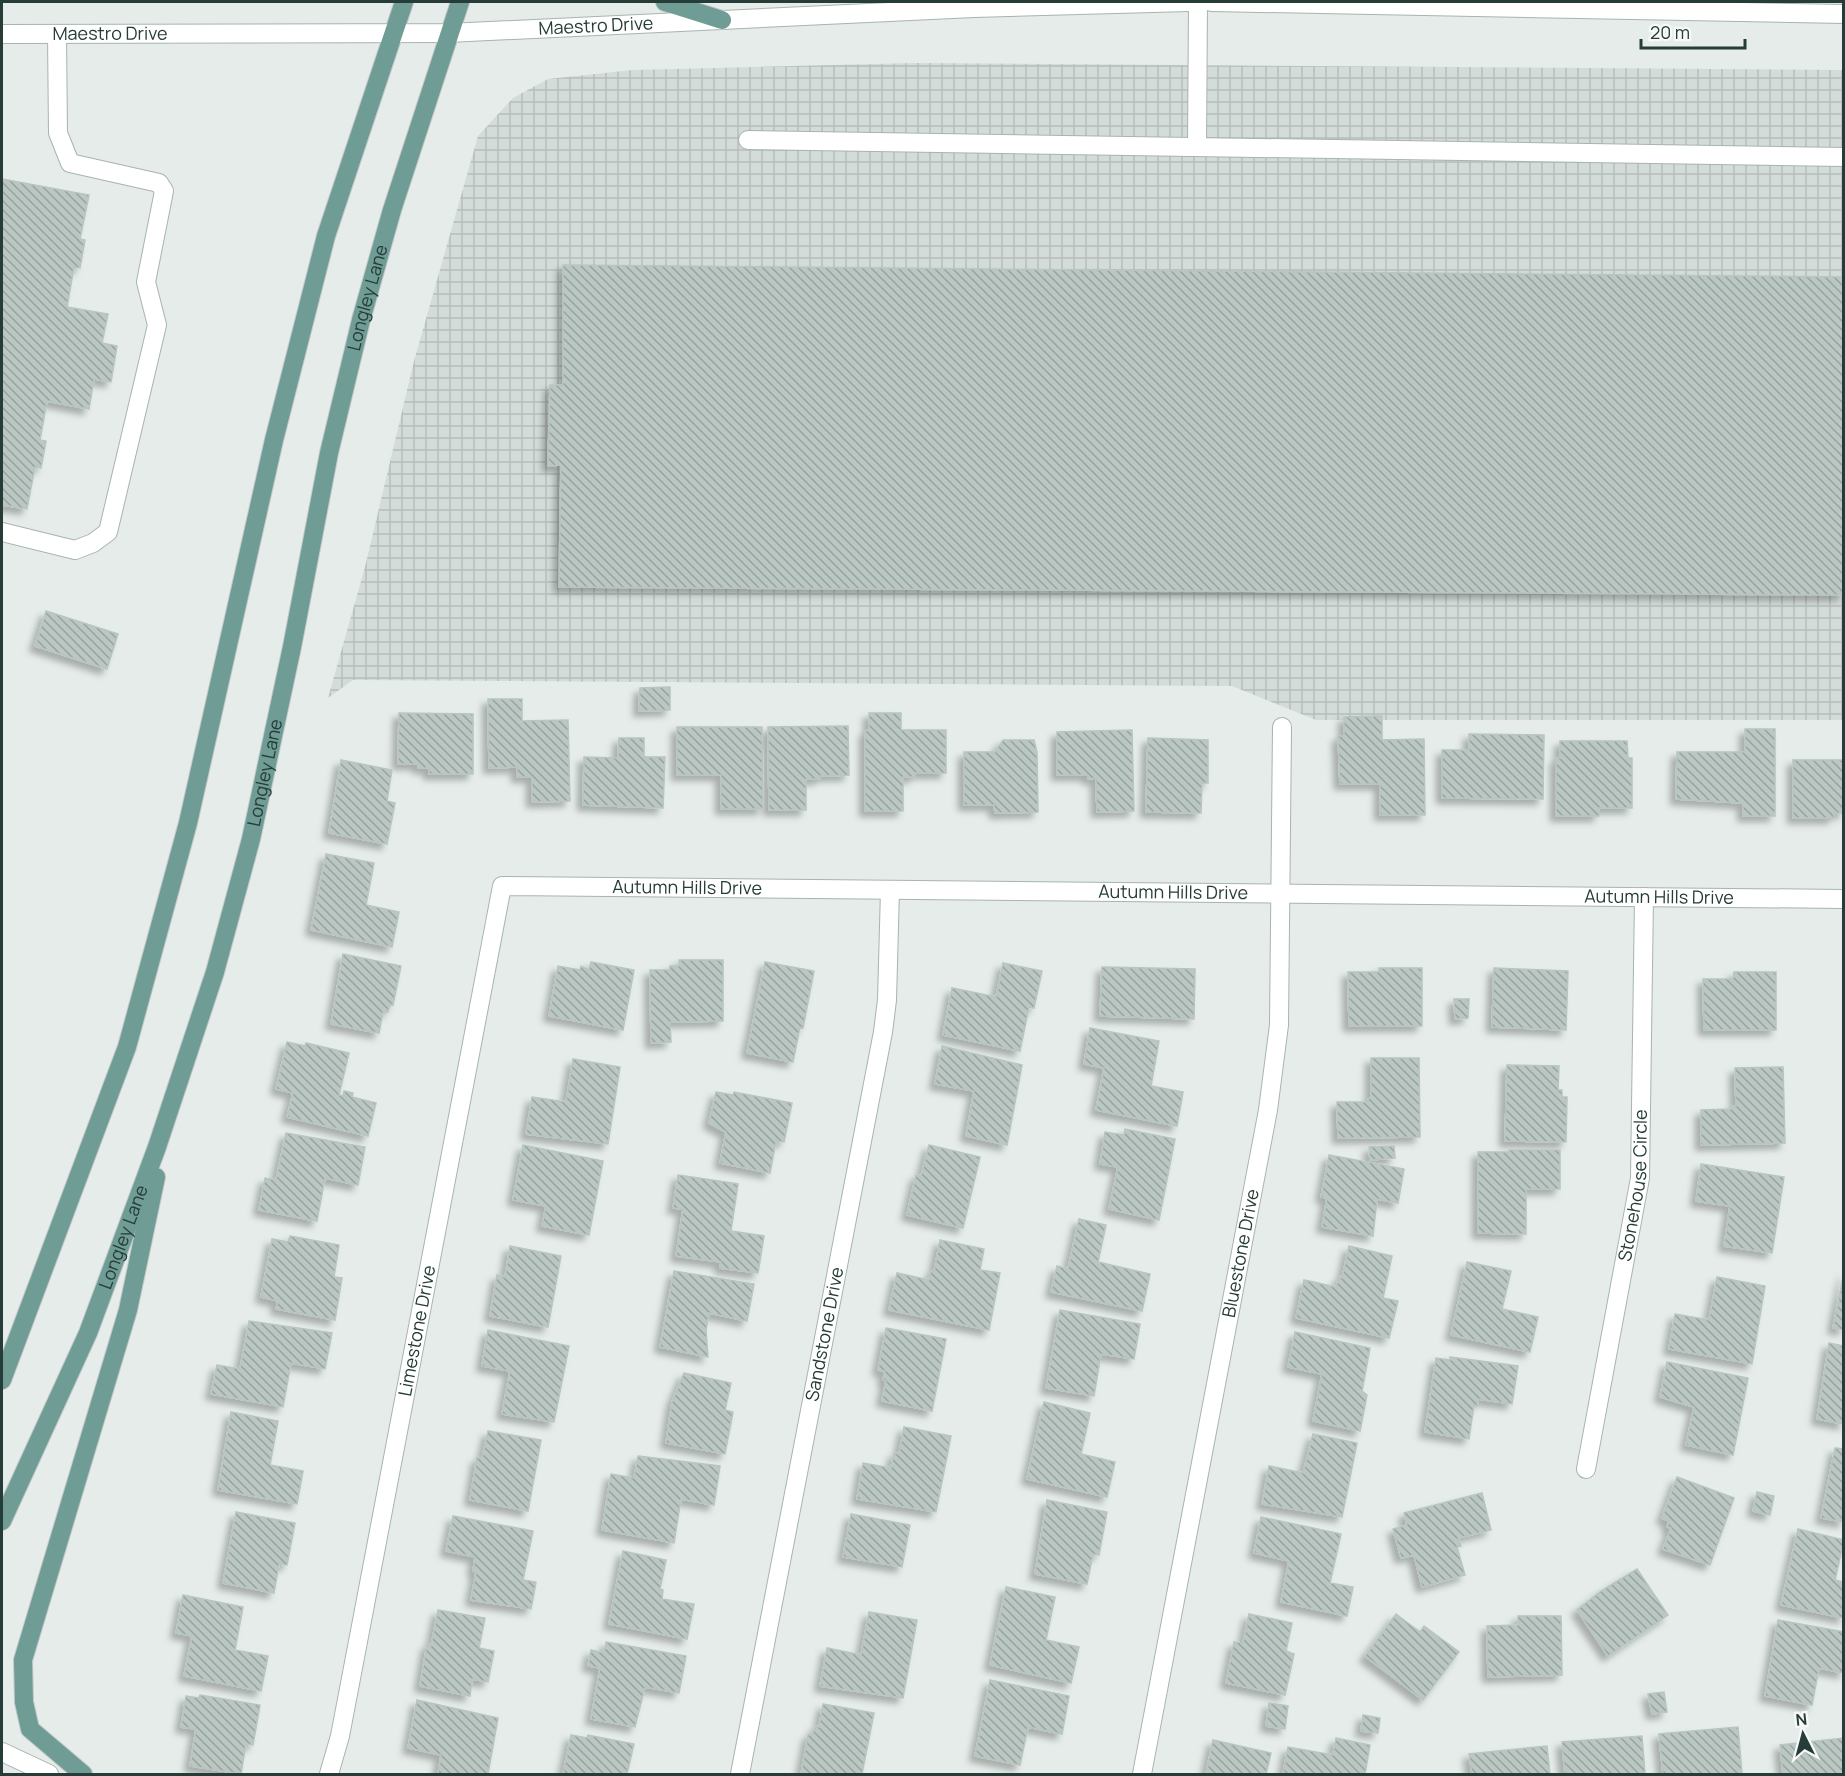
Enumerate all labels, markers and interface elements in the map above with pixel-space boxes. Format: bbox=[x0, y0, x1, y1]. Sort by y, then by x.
street label: Maestro Drive bbox=[538, 10, 654, 40]
scale bar bbox=[1641, 12, 1744, 50]
text: 20 m bbox=[1650, 20, 1690, 44]
street label: Maestro Drive bbox=[52, 21, 168, 45]
street label: Longley Lane bbox=[341, 242, 393, 353]
street label: Longley Lane bbox=[241, 717, 287, 828]
street label: Autumn Hills Drive bbox=[612, 874, 762, 900]
street label: Autumn Hills Drive bbox=[1098, 879, 1248, 904]
street label: Autumn Hills Drive bbox=[1584, 883, 1734, 909]
street label: Stonehouse Circle bbox=[1612, 1109, 1652, 1263]
street label: Longley Lane bbox=[92, 1181, 153, 1292]
street label: Bluestone Drive bbox=[1216, 1187, 1264, 1319]
street label: Limestone Drive bbox=[392, 1263, 440, 1398]
street label: Sandstone Drive bbox=[799, 1265, 848, 1403]
north arrow bbox=[1773, 1704, 1833, 1764]
text: N bbox=[1795, 1708, 1808, 1731]

